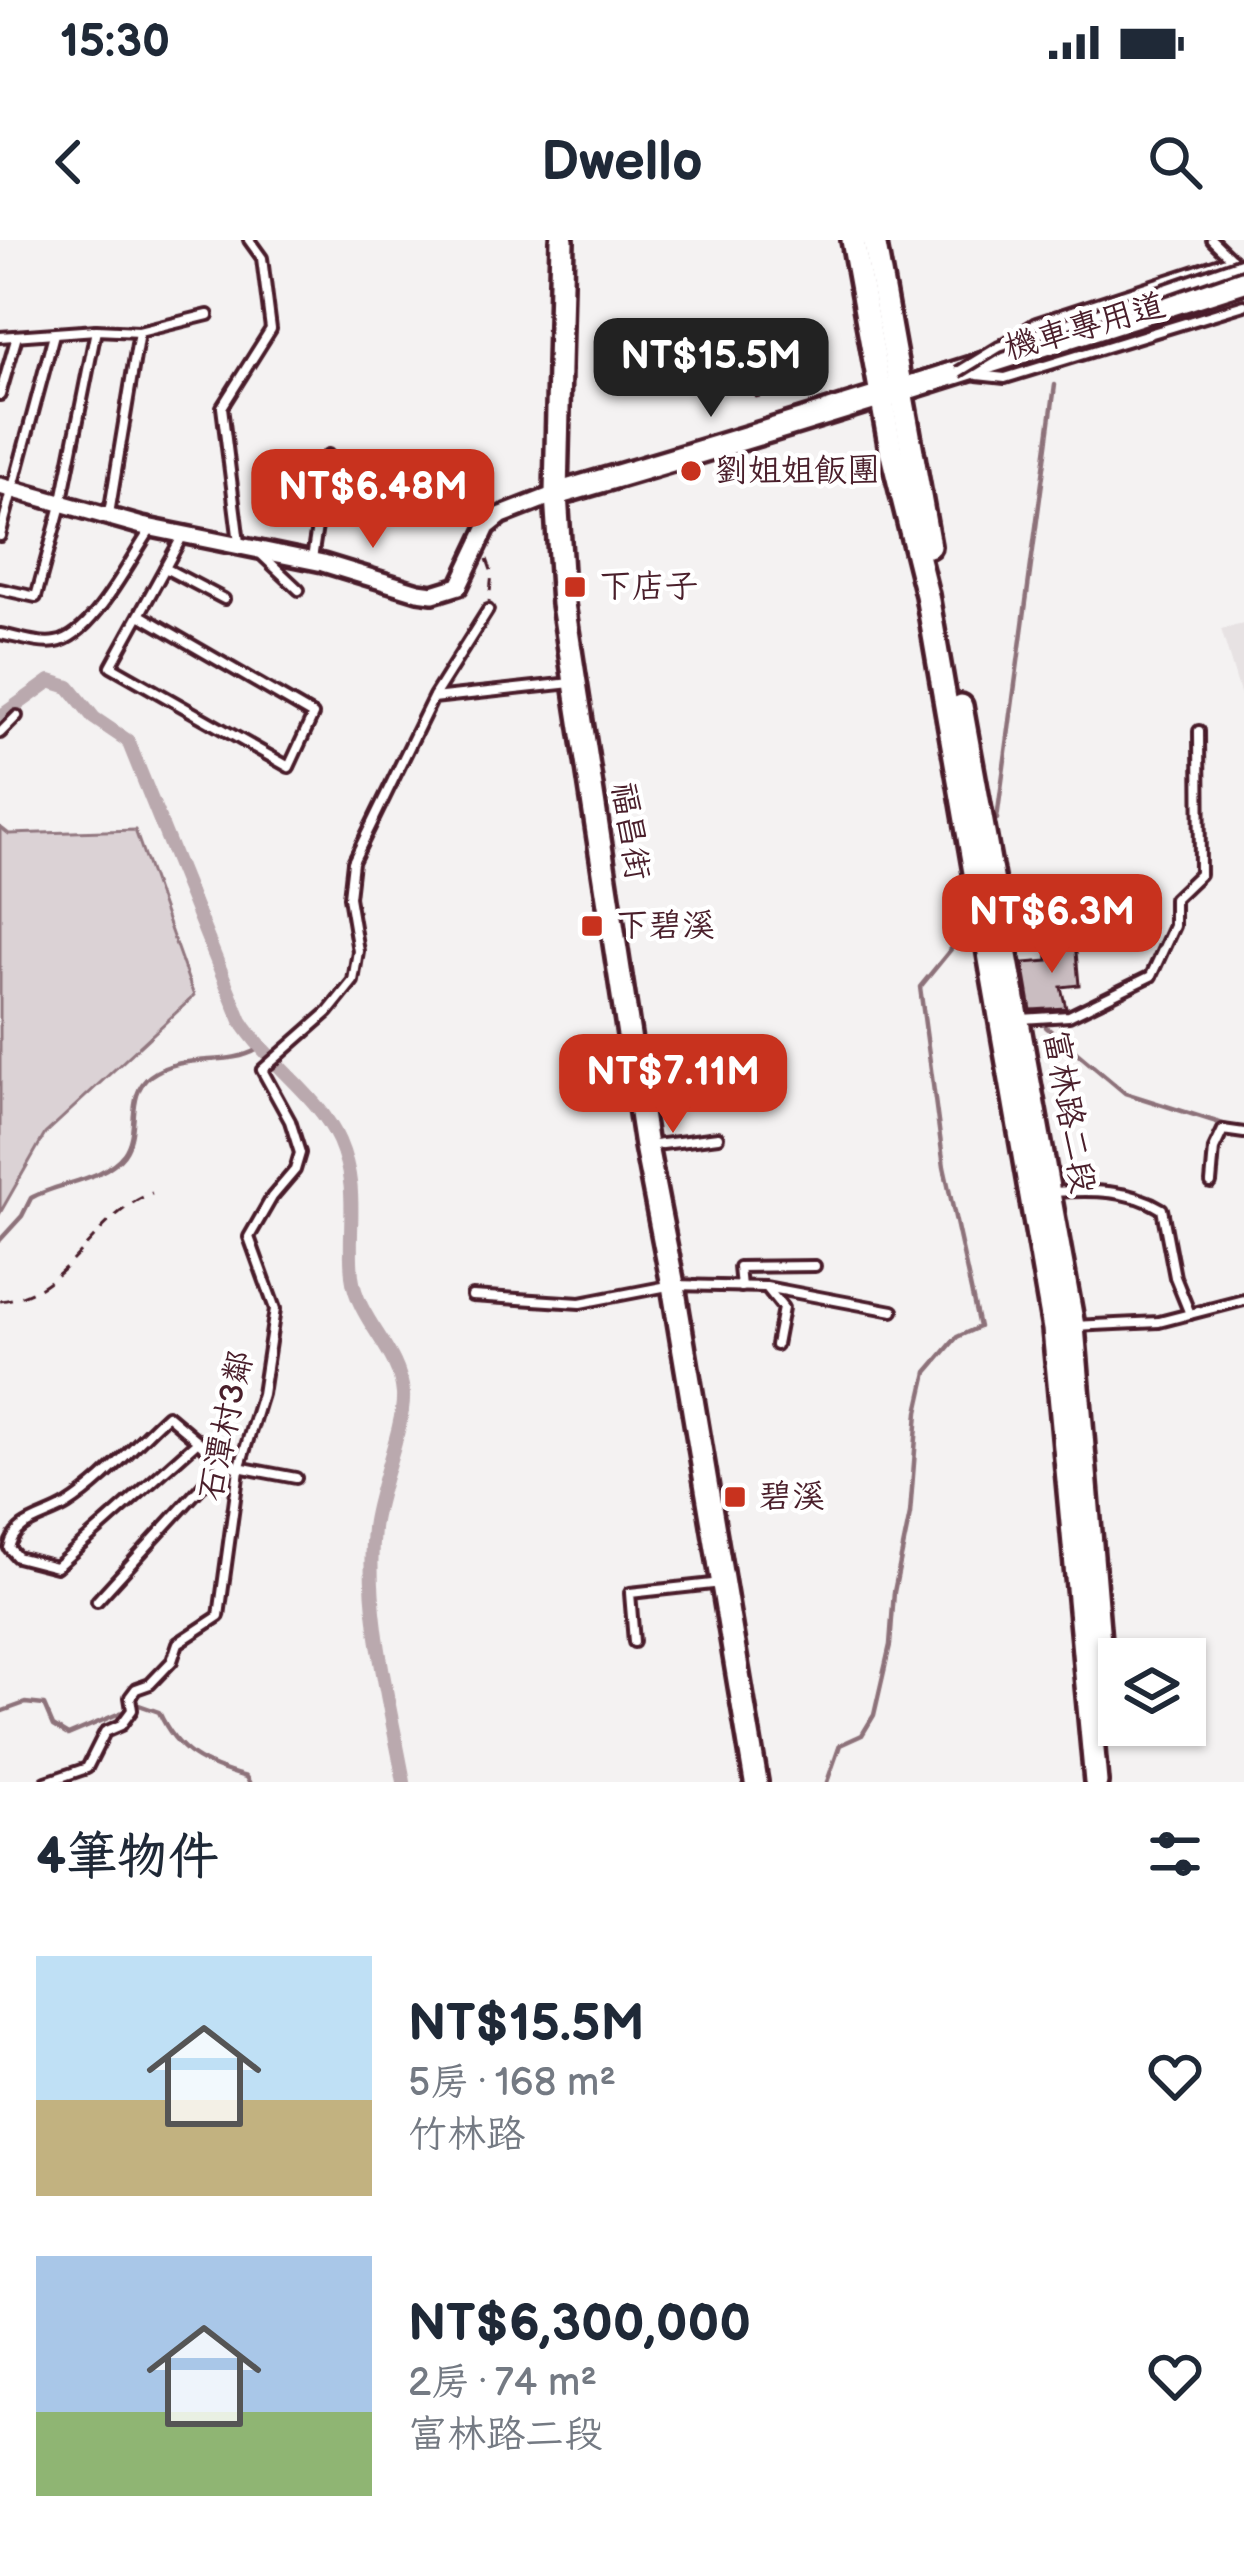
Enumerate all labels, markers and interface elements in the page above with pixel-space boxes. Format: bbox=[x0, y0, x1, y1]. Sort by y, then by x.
text: 15:30 bbox=[60, 15, 170, 70]
icon: back bbox=[36, 129, 102, 195]
icon: search bbox=[1142, 129, 1208, 195]
text: Dwello bbox=[541, 130, 703, 195]
street label: 機車專用道 bbox=[1000, 285, 1170, 369]
pin: NT$15.5M bbox=[587, 318, 835, 420]
text: NT$15.5M bbox=[621, 333, 801, 380]
pin: NT$6.48M bbox=[249, 449, 497, 551]
place label: 劉姐姐飯團 bbox=[715, 451, 880, 491]
marker: 劉姐姐飯團 bbox=[678, 458, 704, 484]
text: NT$6.48M bbox=[278, 464, 468, 511]
place label: 下店子 bbox=[599, 567, 698, 607]
marker: 下店子 bbox=[562, 574, 588, 600]
street label: 福昌街 bbox=[603, 779, 657, 883]
pin: NT$6.3M bbox=[941, 874, 1163, 976]
text: NT$6.3M bbox=[969, 889, 1135, 936]
place label: 下碧溪 bbox=[616, 906, 715, 946]
marker: 下碧溪 bbox=[579, 913, 605, 939]
street label: 富林路二段 bbox=[1035, 1027, 1103, 1197]
pin: NT$7.11M bbox=[549, 1034, 797, 1136]
text: NT$7.11M bbox=[586, 1049, 760, 1096]
street label: 石潭村3鄰 bbox=[191, 1347, 261, 1505]
place label: 碧溪 bbox=[759, 1477, 825, 1517]
marker: 碧溪 bbox=[722, 1484, 748, 1510]
map controls bbox=[1098, 1638, 1206, 1746]
button: layers bbox=[1098, 1638, 1206, 1746]
icon: filters bbox=[1142, 1821, 1208, 1887]
text: 4筆物件 bbox=[36, 1827, 219, 1888]
text: NT$15.5M bbox=[408, 1994, 644, 2055]
icon: home bbox=[132, 2004, 276, 2148]
icon: heart bbox=[1142, 2043, 1208, 2109]
text: 5房 · 168 m² bbox=[408, 2060, 616, 2107]
text: 竹林路 bbox=[408, 2112, 525, 2159]
text: NT$6,300,000 bbox=[408, 2294, 751, 2355]
icon: home bbox=[132, 2304, 276, 2448]
icon: heart bbox=[1142, 2343, 1208, 2409]
text: 2房 · 74 m² bbox=[408, 2360, 597, 2407]
text: 富林路二段 bbox=[408, 2412, 603, 2459]

